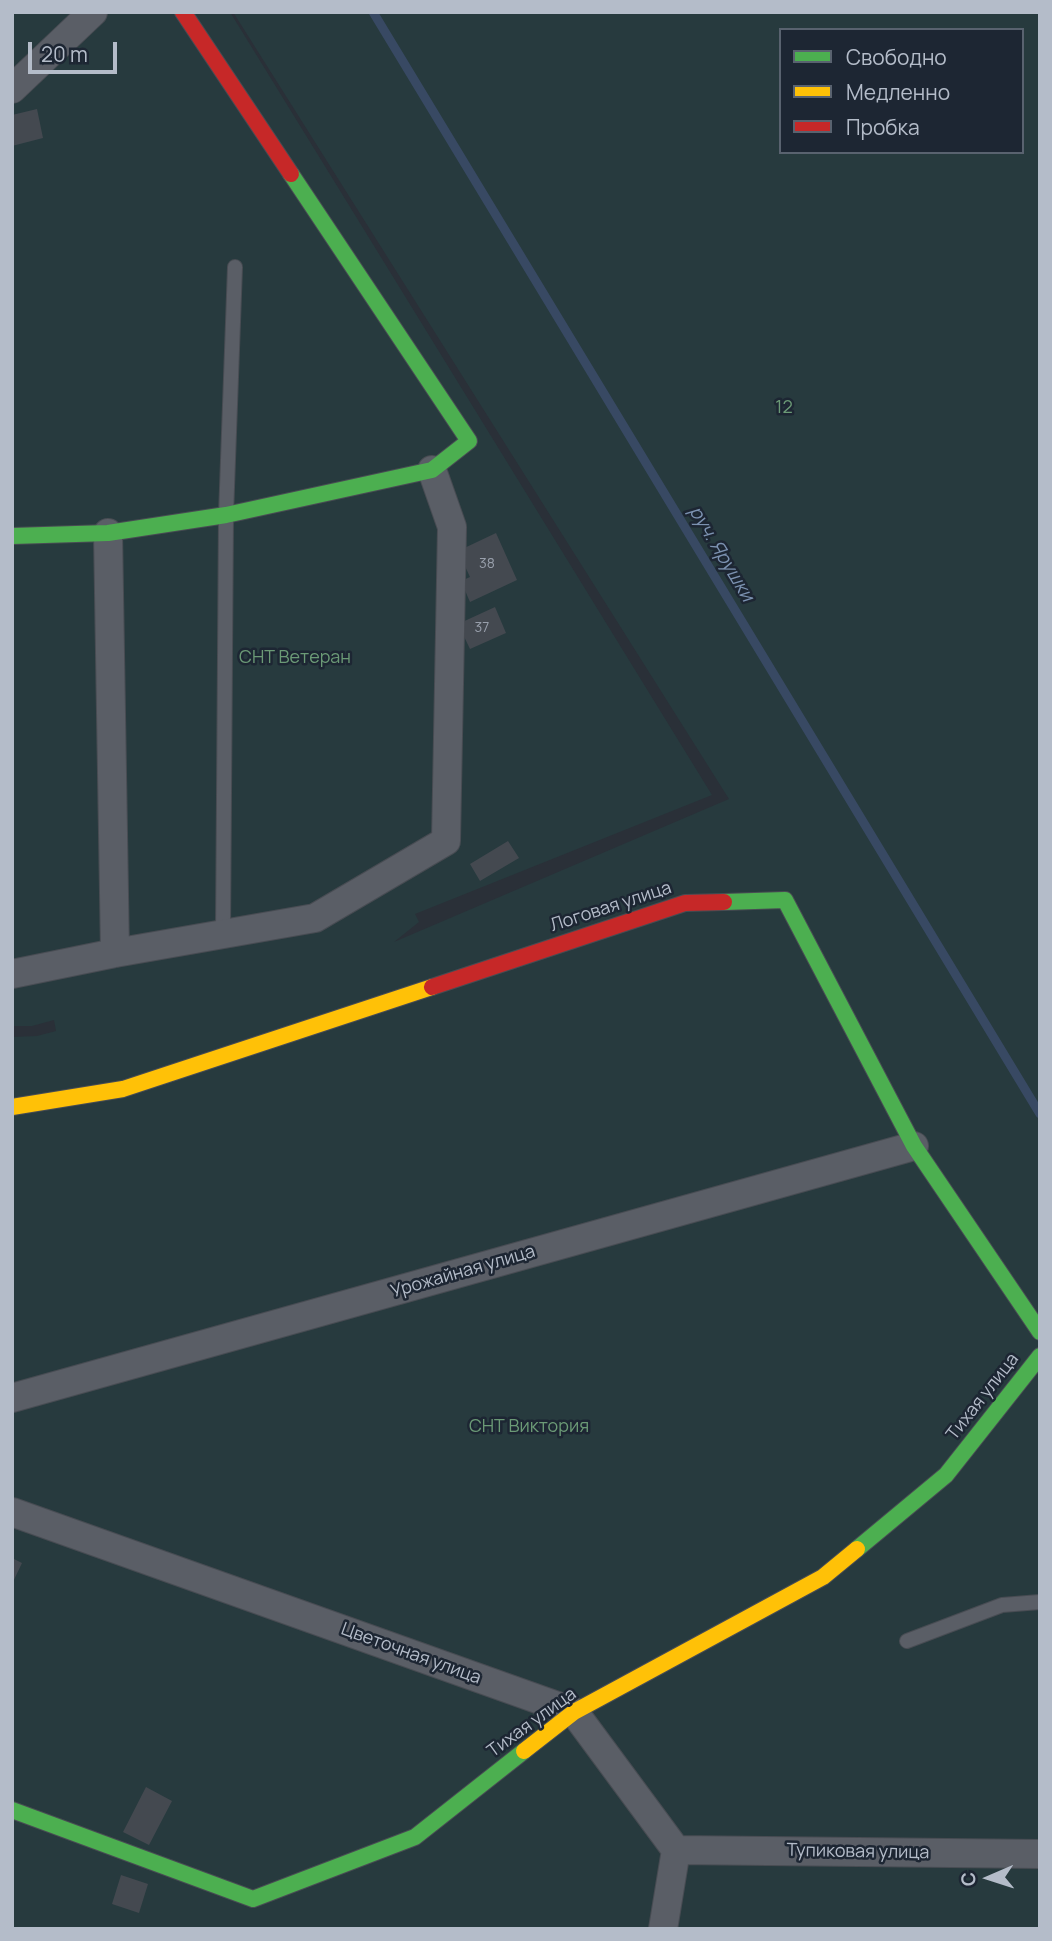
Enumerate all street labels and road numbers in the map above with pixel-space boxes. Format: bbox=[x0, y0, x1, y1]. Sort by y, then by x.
street label: Логовая улица bbox=[548, 877, 674, 937]
street label: Урожайная улица bbox=[388, 1241, 538, 1303]
street label: Тихая улица bbox=[942, 1349, 1024, 1445]
street label: Цветочная улица bbox=[338, 1619, 484, 1689]
street label: Тихая улица bbox=[483, 1684, 581, 1762]
street label: Тупиковая улица bbox=[786, 1840, 930, 1864]

